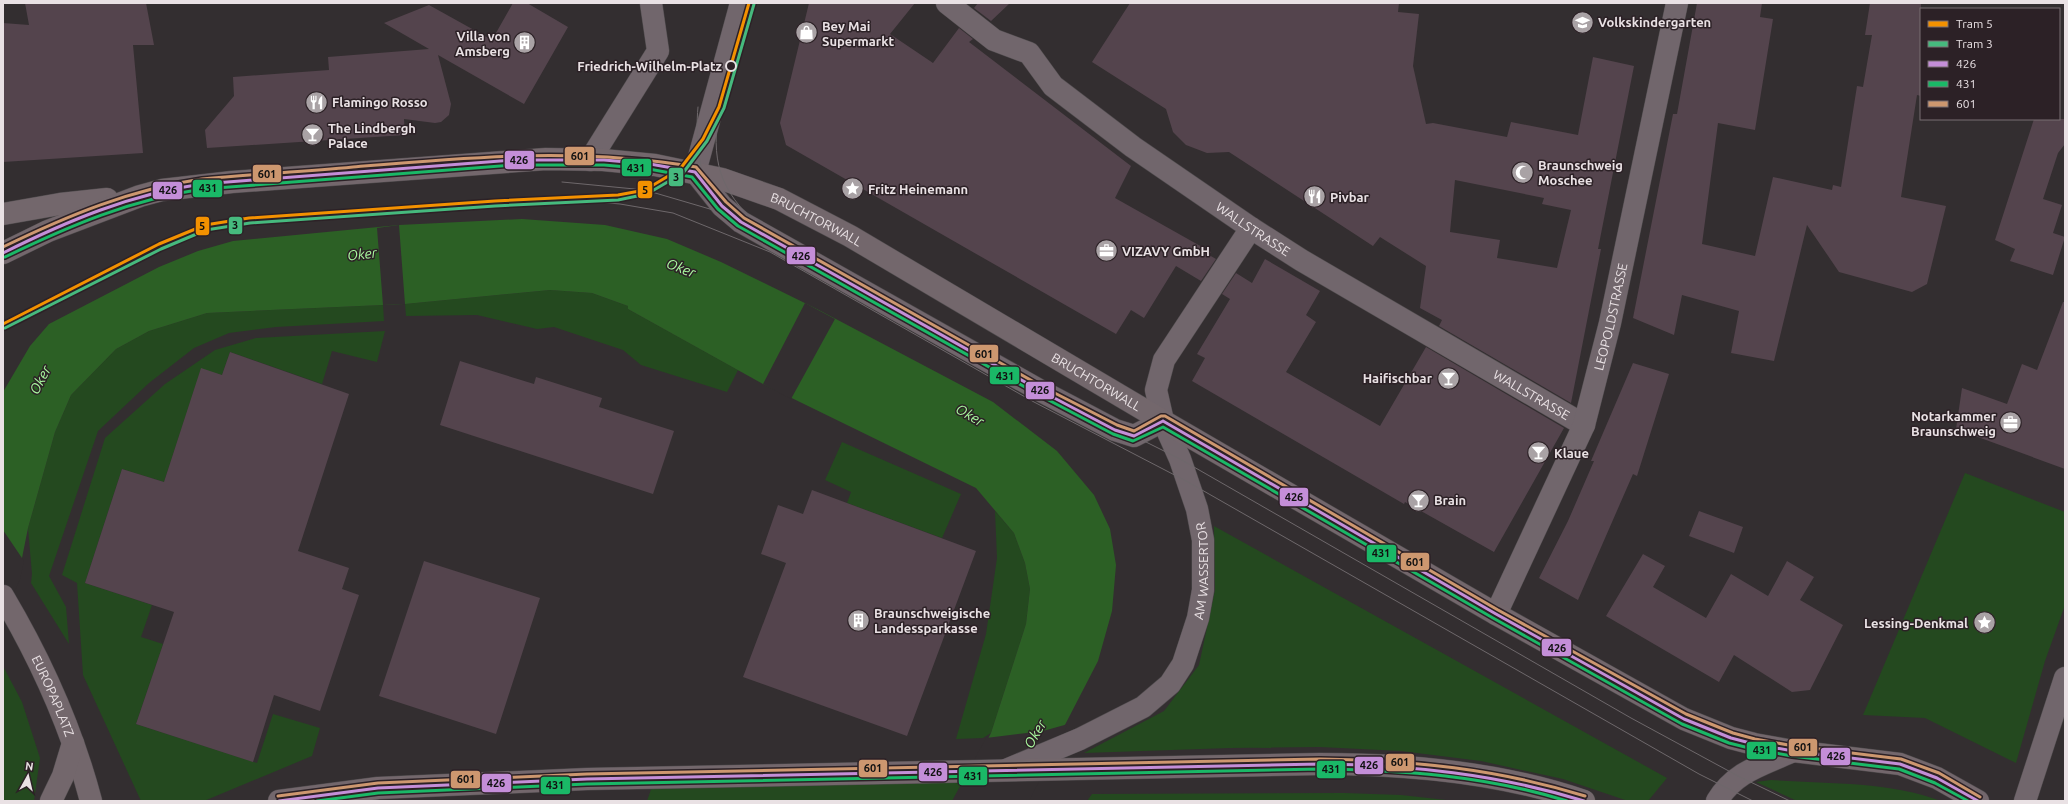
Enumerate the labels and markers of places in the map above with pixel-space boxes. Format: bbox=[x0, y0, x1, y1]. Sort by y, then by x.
school or university icon: Volkskindergarten bbox=[1570, 9, 1596, 35]
place label: Volkskindergarten bbox=[1598, 15, 1711, 29]
place label: Bey Mai Supermarkt bbox=[822, 19, 894, 48]
shop icon: Bey Mai Supermarkt bbox=[794, 20, 820, 46]
place label: Villa von Amsberg bbox=[455, 29, 510, 58]
building icon: Villa von Amsberg bbox=[512, 30, 538, 56]
place label: Friedrich-Wilhelm-Platz bbox=[577, 59, 722, 73]
marker: Friedrich-Wilhelm-Platz bbox=[725, 60, 737, 72]
restaurant icon: Flamingo Rosso bbox=[304, 89, 330, 115]
place label: Flamingo Rosso bbox=[332, 95, 428, 109]
place label: The Lindbergh Palace bbox=[328, 121, 416, 150]
bar icon: The Lindbergh Palace bbox=[299, 122, 325, 148]
place label: Braunschweig Moschee bbox=[1538, 158, 1623, 187]
mosque icon: Braunschweig Moschee bbox=[1510, 159, 1536, 185]
place icon: Fritz Heinemann bbox=[840, 176, 866, 202]
place label: Fritz Heinemann bbox=[868, 182, 968, 196]
restaurant icon: Pivbar bbox=[1301, 184, 1327, 210]
place label: Pivbar bbox=[1330, 190, 1369, 204]
office icon: VIZAVY GmbH bbox=[1093, 238, 1119, 264]
place label: VIZAVY GmbH bbox=[1122, 244, 1210, 258]
bar icon: Haifischbar bbox=[1435, 365, 1461, 391]
place label: Haifischbar bbox=[1363, 371, 1433, 385]
place label: Notarkammer Braunschweig bbox=[1911, 409, 1997, 438]
office icon: Notarkammer Braunschweig bbox=[1998, 410, 2024, 436]
bar icon: Klaue bbox=[1526, 440, 1552, 466]
place label: Klaue bbox=[1554, 446, 1589, 460]
bar icon: Brain bbox=[1406, 487, 1432, 513]
place label: Brain bbox=[1434, 493, 1466, 507]
place label: Braunschweigische Landessparkasse bbox=[874, 606, 990, 635]
building icon: Braunschweigische Landessparkasse bbox=[845, 607, 871, 633]
place icon: Lessing-Denkmal bbox=[1971, 610, 1997, 636]
place label: Lessing-Denkmal bbox=[1864, 616, 1968, 630]

